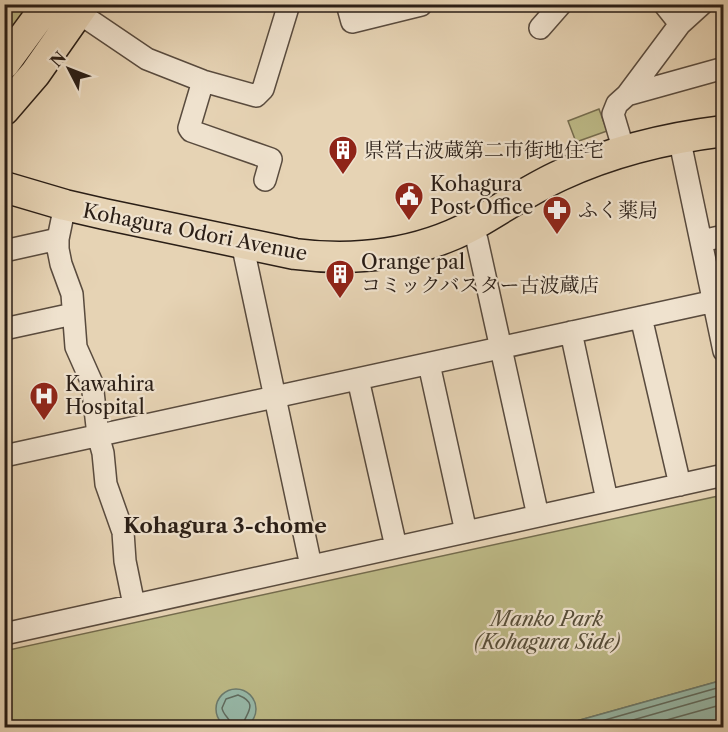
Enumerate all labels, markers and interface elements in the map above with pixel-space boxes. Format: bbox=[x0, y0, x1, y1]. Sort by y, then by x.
north arrow bbox=[39, 39, 99, 99]
text: N bbox=[46, 47, 70, 71]
building icon: 県営古波蔵第二市街地住宅 bbox=[327, 134, 359, 176]
place label: 県営古波蔵第二市街地住宅 bbox=[364, 138, 604, 162]
place label: Kohagura Post Office bbox=[430, 172, 534, 219]
public building icon: Kohagura Post Office bbox=[393, 180, 425, 222]
pharmacy icon: ふく薬局 bbox=[541, 194, 573, 236]
street label: Kohagura Odori Avenue bbox=[81, 198, 309, 266]
place label: ふく薬局 bbox=[578, 198, 658, 222]
place label: Orange pal コミックバスター古波蔵店 bbox=[361, 250, 599, 297]
building icon: Orange pal コミックバスター古波蔵店 bbox=[324, 258, 356, 300]
place label: Kawahira Hospital bbox=[65, 372, 155, 419]
hospital icon: Kawahira Hospital bbox=[28, 380, 60, 422]
district label: Kohagura 3-chome bbox=[123, 513, 327, 538]
park label: Manko Park (Kohagura Side) bbox=[473, 607, 621, 654]

